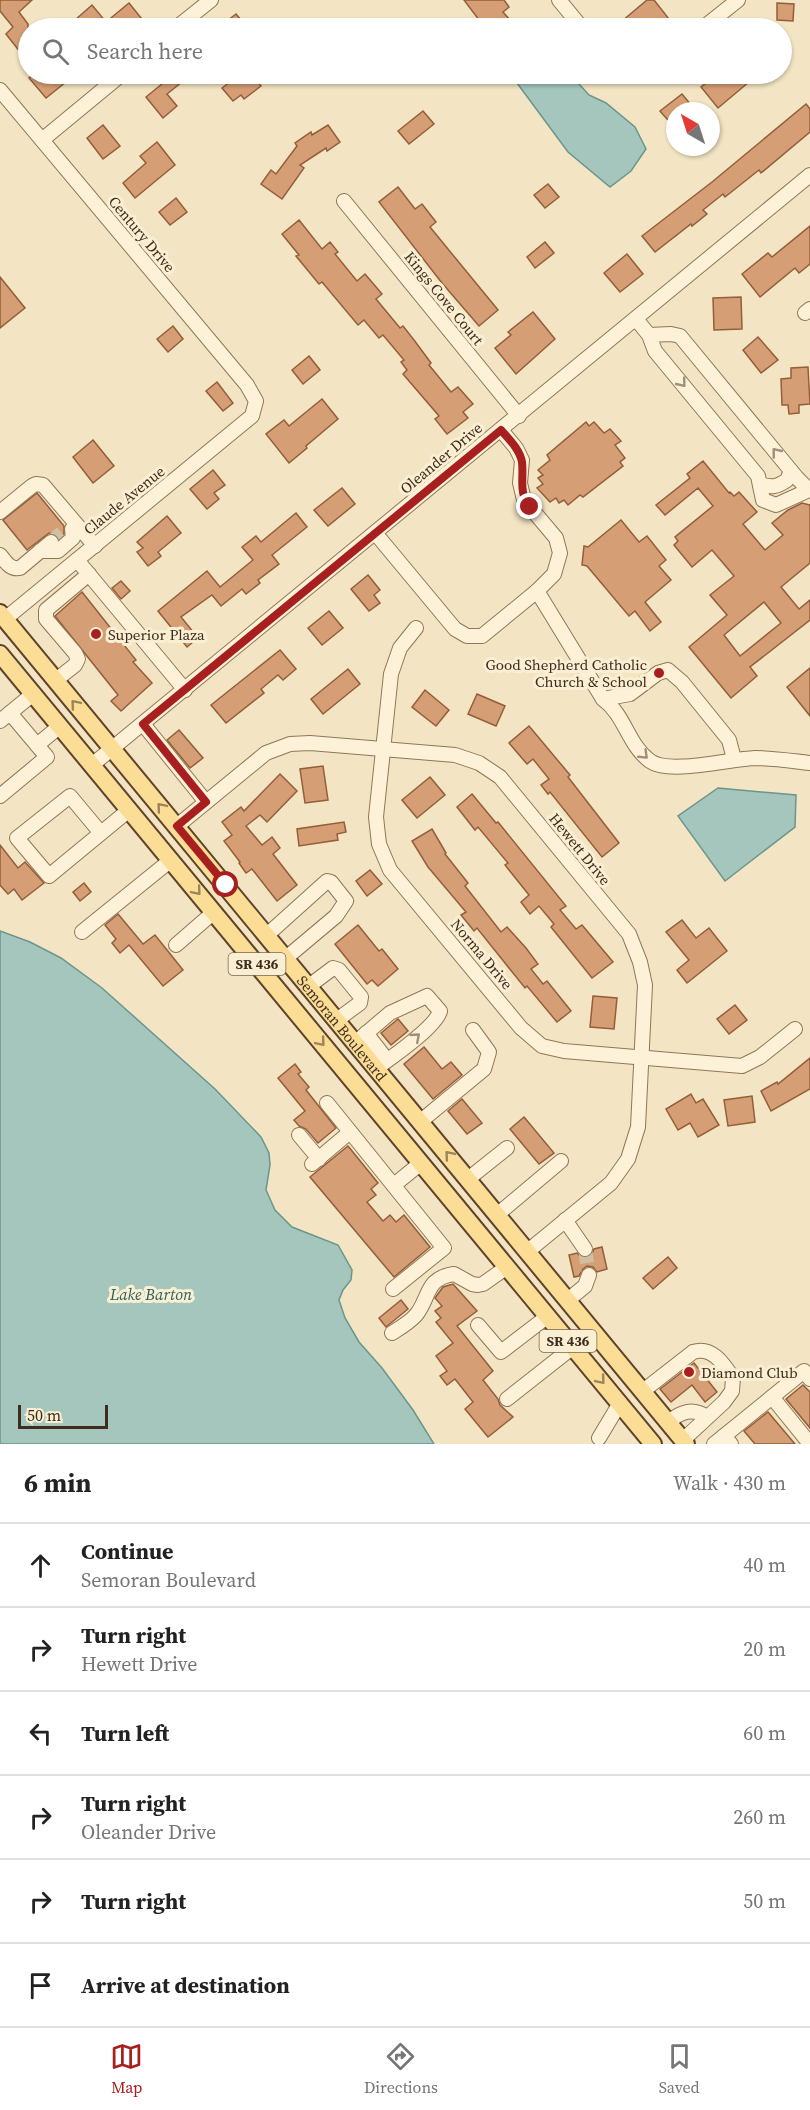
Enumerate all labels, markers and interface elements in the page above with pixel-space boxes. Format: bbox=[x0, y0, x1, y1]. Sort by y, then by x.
search box bbox=[18, 18, 792, 84]
icon: search bbox=[39, 35, 72, 68]
text: Search here bbox=[87, 36, 203, 66]
north arrow bbox=[666, 102, 720, 156]
street label: Century Drive bbox=[104, 191, 180, 277]
street label: Kings Cove Court bbox=[400, 247, 489, 349]
one-way arrow bbox=[675, 376, 686, 387]
street label: Oleander Drive bbox=[395, 417, 487, 499]
one-way arrow bbox=[772, 448, 783, 459]
street label: Claude Avenue bbox=[79, 460, 169, 539]
route end bbox=[516, 493, 542, 519]
place label: Superior Plaza bbox=[108, 624, 205, 645]
marker: Superior Plaza bbox=[89, 627, 103, 641]
place label: Good Shepherd Catholic Church & School bbox=[485, 654, 648, 692]
marker: Good Shepherd Catholic Church & School bbox=[652, 666, 666, 680]
one-way arrow bbox=[72, 700, 83, 711]
one-way arrow bbox=[637, 748, 648, 759]
one-way arrow bbox=[158, 803, 169, 814]
street label: Hewett Drive bbox=[544, 808, 616, 890]
route start bbox=[212, 871, 238, 897]
one-way arrow bbox=[189, 884, 200, 895]
street label: Norma Drive bbox=[446, 914, 518, 994]
road number: SR 436 bbox=[228, 953, 286, 975]
street label: Semoran Boulevard bbox=[293, 971, 393, 1086]
one-way arrow bbox=[409, 1033, 420, 1044]
one-way arrow bbox=[314, 1035, 325, 1046]
one-way arrow bbox=[445, 1151, 456, 1162]
water label: Lake Barton bbox=[109, 1283, 192, 1305]
road number: SR 436 bbox=[540, 1330, 596, 1352]
place label: Diamond Club bbox=[701, 1362, 798, 1383]
marker: Diamond Club bbox=[682, 1365, 696, 1379]
one-way arrow bbox=[593, 1373, 604, 1384]
scale bar bbox=[18, 1402, 108, 1430]
text: 50 m bbox=[27, 1404, 61, 1426]
text: 6 min bbox=[24, 1465, 91, 1501]
text: Walk · 430 m bbox=[673, 1469, 786, 1497]
text: Continue bbox=[81, 1536, 174, 1566]
icon: ahead bbox=[24, 1549, 57, 1582]
text: 40 m bbox=[743, 1551, 786, 1579]
text: Semoran Boulevard bbox=[81, 1566, 256, 1594]
text: Turn right bbox=[81, 1620, 186, 1650]
icon: right bbox=[24, 1633, 57, 1666]
text: 20 m bbox=[743, 1635, 786, 1663]
text: Hewett Drive bbox=[81, 1650, 198, 1678]
icon: left bbox=[24, 1717, 57, 1750]
text: Turn left bbox=[81, 1718, 169, 1748]
text: 60 m bbox=[743, 1719, 786, 1747]
text: Turn right bbox=[81, 1788, 186, 1818]
icon: right bbox=[24, 1801, 57, 1834]
text: 260 m bbox=[733, 1803, 786, 1831]
text: Oleander Drive bbox=[81, 1818, 216, 1846]
icon: right bbox=[24, 1885, 57, 1918]
text: Turn right bbox=[81, 1886, 186, 1916]
text: 50 m bbox=[743, 1887, 786, 1915]
icon: arrive bbox=[24, 1969, 57, 2002]
text: Arrive at destination bbox=[81, 1970, 290, 2000]
tab: Map bbox=[110, 2040, 143, 2098]
tab: Directions bbox=[364, 2040, 438, 2098]
tab: Saved bbox=[659, 2040, 700, 2098]

